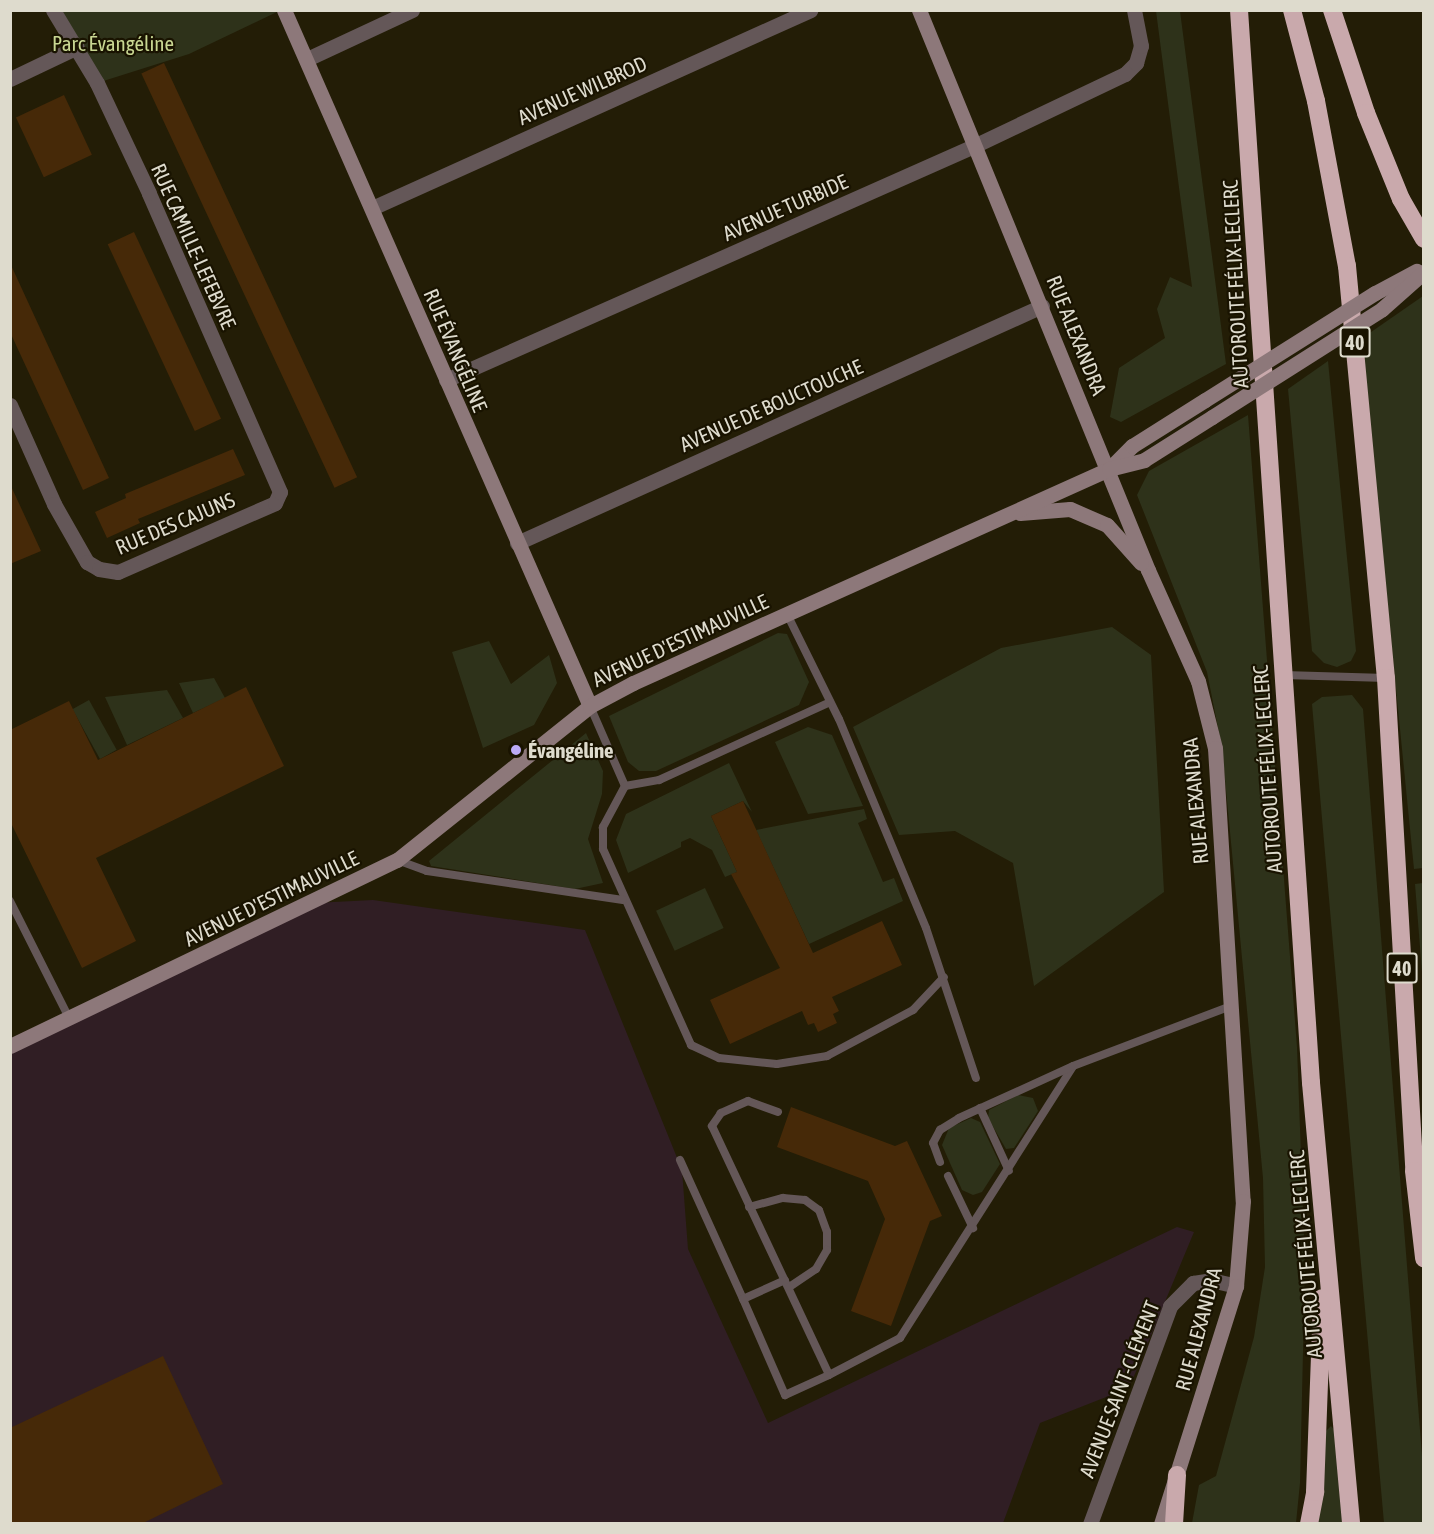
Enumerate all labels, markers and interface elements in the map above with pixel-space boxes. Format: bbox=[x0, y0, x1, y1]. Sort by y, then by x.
park label: Parc Évangéline bbox=[52, 30, 174, 56]
street label: AVENUE WILBROD bbox=[514, 50, 650, 130]
street label: RUE CAMILLE-LEFEBVRE bbox=[146, 159, 242, 333]
street label: AVENUE TURBIDE bbox=[719, 168, 851, 246]
street label: AUTOROUTE FÉLIX-LECLERC bbox=[1217, 179, 1253, 389]
street label: RUE ALEXANDRA bbox=[1042, 272, 1112, 398]
street label: RUE ÉVANGÉLINE bbox=[419, 285, 493, 415]
road number: 40 bbox=[1338, 325, 1372, 359]
street label: AVENUE DE BOUCTOUCHE bbox=[676, 353, 866, 457]
street label: RUE DES CAJUNS bbox=[112, 487, 238, 559]
street label: AVENUE D'ESTIMAUVILLE bbox=[588, 588, 772, 692]
street label: AUTOROUTE FÉLIX-LECLERC bbox=[1247, 664, 1287, 874]
place label: Évangéline bbox=[528, 737, 614, 763]
street label: RUE ALEXANDRA bbox=[1177, 737, 1213, 865]
marker: Évangéline bbox=[509, 743, 523, 757]
street label: AVENUE D'ESTIMAUVILLE bbox=[180, 845, 362, 951]
road number: 40 bbox=[1386, 951, 1418, 985]
street label: AUTOROUTE FÉLIX-LECLERC bbox=[1283, 1149, 1327, 1359]
street label: RUE ALEXANDRA bbox=[1169, 1265, 1227, 1393]
street label: AVENUE SAINT-CLÉMENT bbox=[1074, 1297, 1164, 1481]

